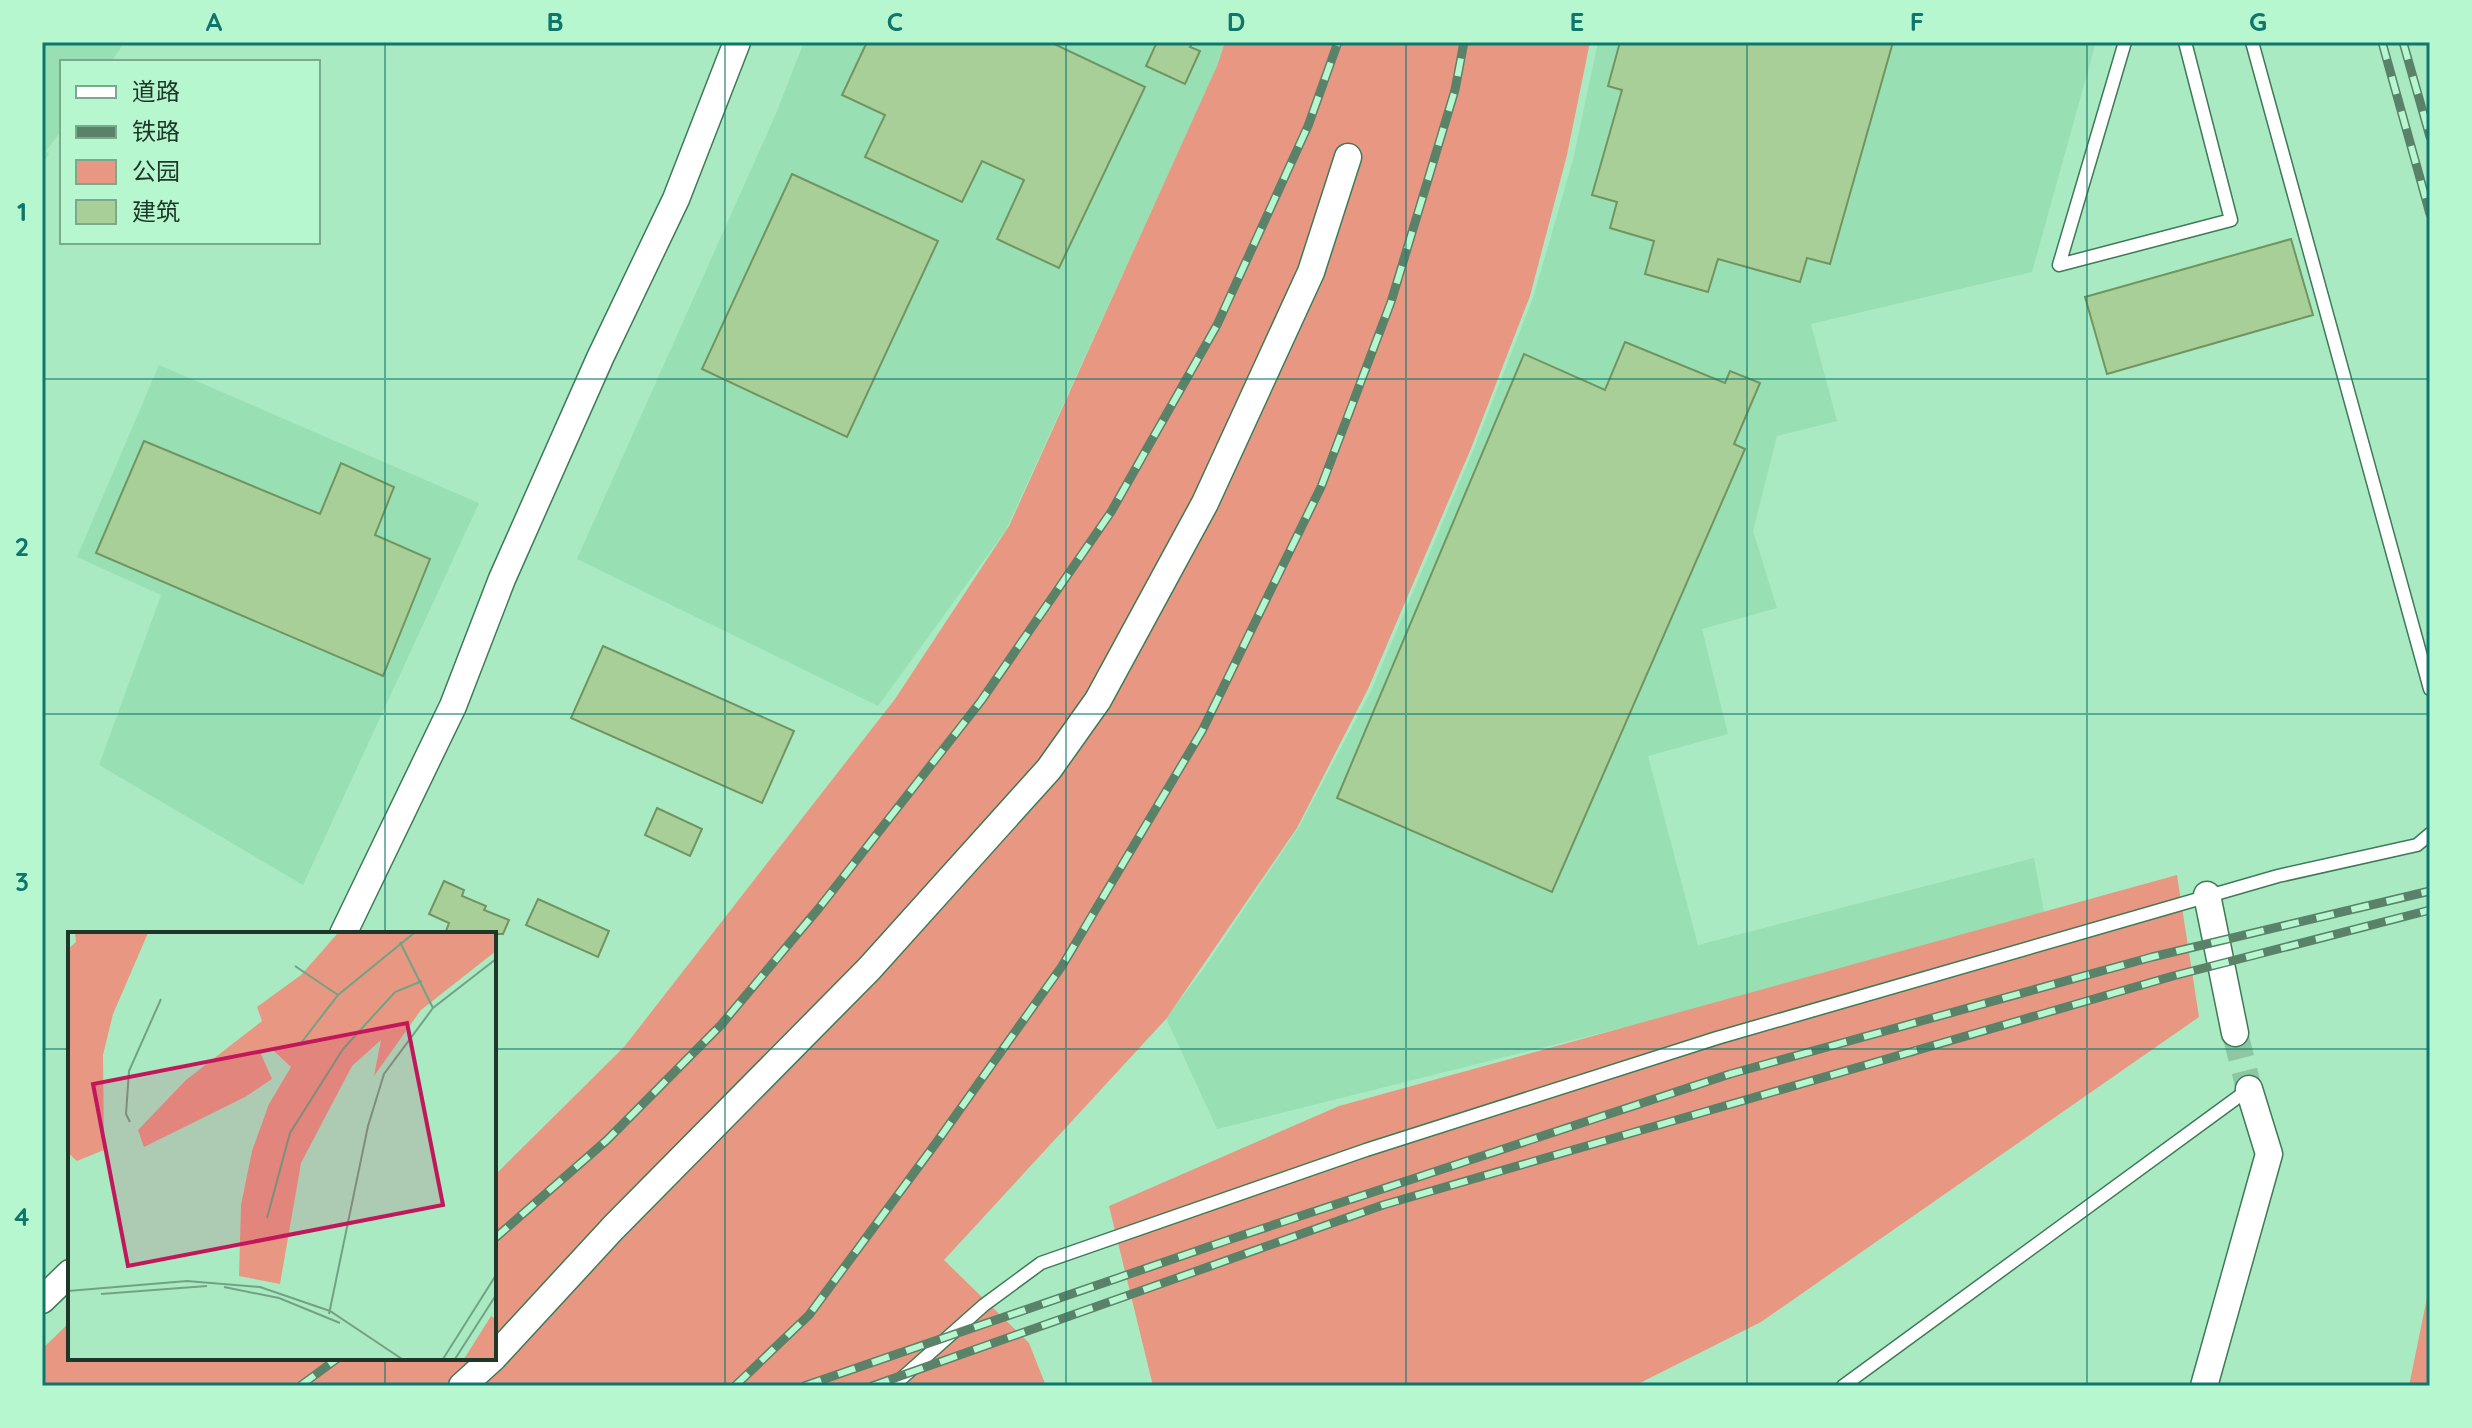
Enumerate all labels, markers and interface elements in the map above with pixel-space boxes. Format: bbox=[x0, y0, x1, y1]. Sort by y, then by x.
text: A bbox=[206, 5, 223, 38]
text: B bbox=[546, 5, 564, 38]
text: C bbox=[887, 5, 903, 38]
text: D bbox=[1227, 5, 1245, 38]
text: E bbox=[1570, 5, 1584, 38]
text: F bbox=[1910, 5, 1924, 38]
text: G bbox=[2249, 5, 2267, 38]
legend bbox=[60, 60, 320, 244]
text: 道路 bbox=[132, 76, 180, 106]
text: 铁路 bbox=[132, 116, 180, 146]
text: 公园 bbox=[132, 156, 180, 186]
text: 1 bbox=[17, 195, 27, 228]
text: 建筑 bbox=[132, 196, 180, 226]
text: 2 bbox=[15, 530, 29, 563]
text: 3 bbox=[15, 865, 29, 898]
inset map bbox=[68, 932, 496, 1360]
text: 4 bbox=[14, 1200, 30, 1233]

